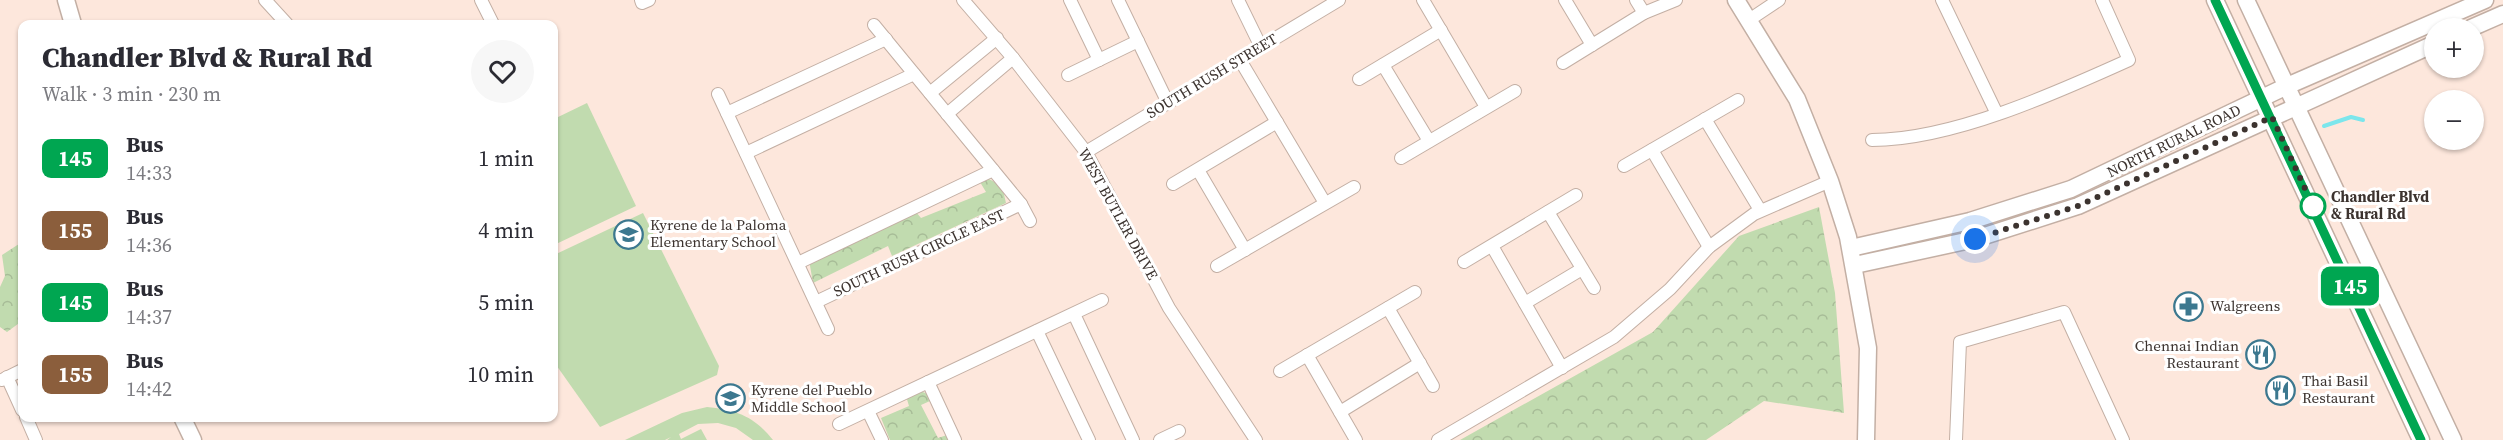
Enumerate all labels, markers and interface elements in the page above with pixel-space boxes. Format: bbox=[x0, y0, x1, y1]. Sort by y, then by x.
map controls bbox=[2424, 18, 2484, 150]
button: + bbox=[2424, 18, 2484, 78]
street label: SOUTH RUSH STREET bbox=[1142, 28, 1281, 123]
text: Chandler Blvd & Rural Rd bbox=[42, 38, 372, 76]
button: heart bbox=[471, 40, 534, 103]
text: Walk · 3 min · 230 m bbox=[42, 80, 221, 108]
button: − bbox=[2424, 90, 2484, 150]
street label: NORTH RURAL ROAD bbox=[2103, 99, 2244, 182]
text: Bus bbox=[126, 129, 163, 159]
text: 1 min bbox=[478, 143, 534, 173]
text: 145 bbox=[58, 144, 92, 173]
street label: WEST BUTLER DRIVE bbox=[1073, 144, 1163, 283]
text: 14:33 bbox=[126, 159, 172, 187]
place label: Chandler Blvd & Rural Rd bbox=[2331, 186, 2429, 224]
marker: Chandler Blvd & Rural Rd bbox=[2300, 193, 2326, 219]
text: Bus bbox=[126, 201, 163, 231]
street label: SOUTH RUSH CIRCLE EAST bbox=[830, 204, 1008, 301]
place label: Kyrene de la Paloma Elementary School bbox=[650, 214, 787, 252]
text: 4 min bbox=[478, 215, 534, 245]
text: 155 bbox=[58, 216, 92, 245]
school or university icon: Kyrene de la Paloma Elementary School bbox=[613, 218, 645, 250]
your location bbox=[1960, 224, 1990, 254]
text: 14:36 bbox=[126, 231, 172, 259]
line badge: 145 bbox=[2316, 266, 2384, 306]
text: 145 bbox=[2333, 272, 2367, 301]
text: Bus bbox=[126, 273, 163, 303]
text: 5 min bbox=[478, 287, 534, 317]
text: 145 bbox=[58, 288, 92, 317]
pharmacy icon: Walgreens bbox=[2173, 290, 2205, 322]
place label: Walgreens bbox=[2210, 295, 2280, 316]
text: 14:37 bbox=[126, 303, 172, 331]
place label: Chennai Indian Restaurant bbox=[2135, 335, 2239, 373]
restaurant icon: Chennai Indian Restaurant bbox=[2244, 339, 2276, 371]
text: Bus bbox=[126, 345, 163, 375]
text: 10 min bbox=[467, 359, 534, 389]
text: 155 bbox=[58, 360, 92, 389]
place label: Thai Basil Restaurant bbox=[2302, 370, 2375, 408]
restaurant icon: Thai Basil Restaurant bbox=[2265, 374, 2297, 406]
text: 14:42 bbox=[126, 375, 172, 403]
place label: Kyrene del Pueblo Middle School bbox=[751, 379, 872, 417]
school or university icon: Kyrene del Pueblo Middle School bbox=[714, 383, 746, 415]

